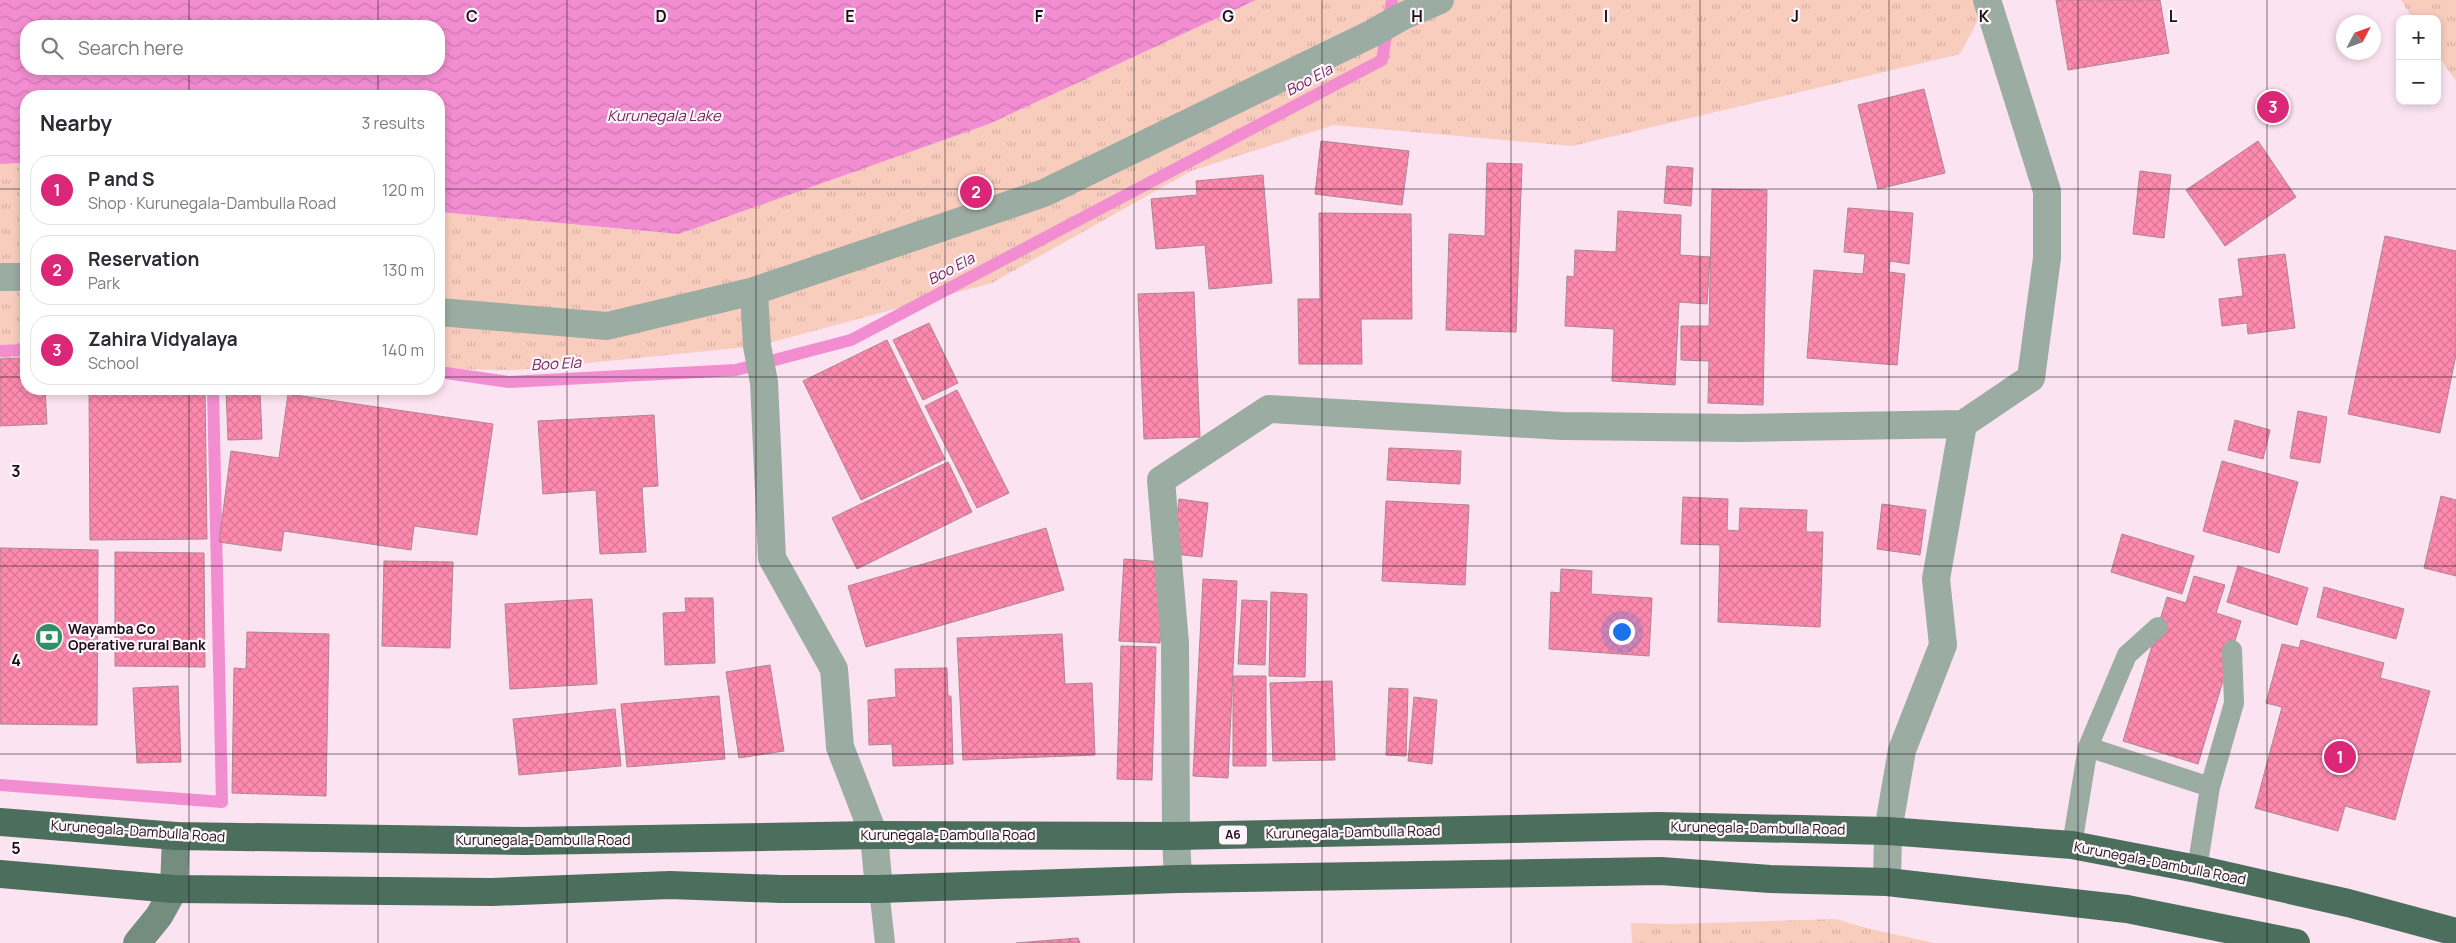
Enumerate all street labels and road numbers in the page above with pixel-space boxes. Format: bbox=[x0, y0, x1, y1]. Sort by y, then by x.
street label: Kurunegala-Dambulla Road bbox=[50, 815, 226, 846]
street label: Kurunegala-Dambulla Road bbox=[1670, 816, 1846, 839]
street label: Kurunegala-Dambulla Road bbox=[1265, 820, 1441, 843]
street label: Kurunegala-Dambulla Road bbox=[861, 825, 1035, 844]
road number: A6 bbox=[1219, 826, 1247, 844]
street label: Kurunegala-Dambulla Road bbox=[456, 830, 630, 849]
street label: Kurunegala-Dambulla Road bbox=[2072, 836, 2248, 889]

